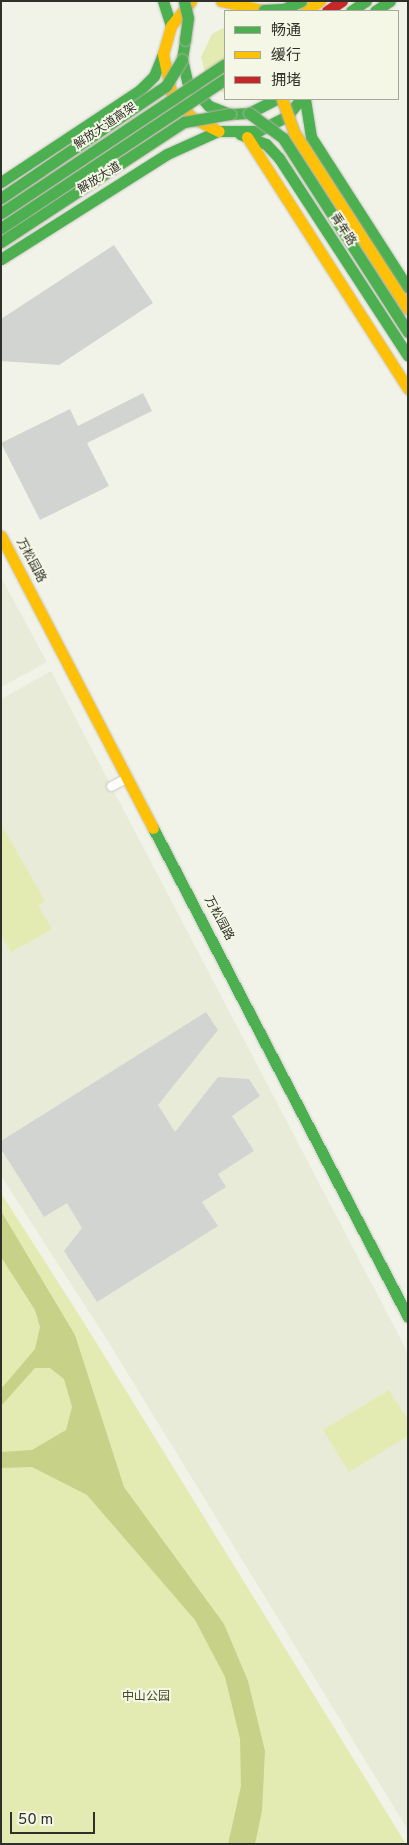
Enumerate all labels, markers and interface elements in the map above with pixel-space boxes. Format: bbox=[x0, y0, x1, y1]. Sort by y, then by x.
legend bbox=[224, 10, 399, 100]
text: 畅通 bbox=[271, 22, 301, 41]
text: 缓行 bbox=[271, 47, 301, 66]
text: 拥堵 bbox=[271, 72, 301, 91]
street label: 解放大道高架 bbox=[72, 101, 140, 153]
street label: 解放大道 bbox=[76, 160, 124, 198]
street label: 青年路 bbox=[326, 211, 358, 249]
street label: 万松园路 bbox=[12, 536, 48, 586]
street label: 万松园路 bbox=[200, 894, 236, 944]
park label: 中山公园 bbox=[122, 1691, 170, 1705]
scale bar bbox=[12, 1802, 98, 1834]
text: 50 m bbox=[18, 1811, 53, 1830]

